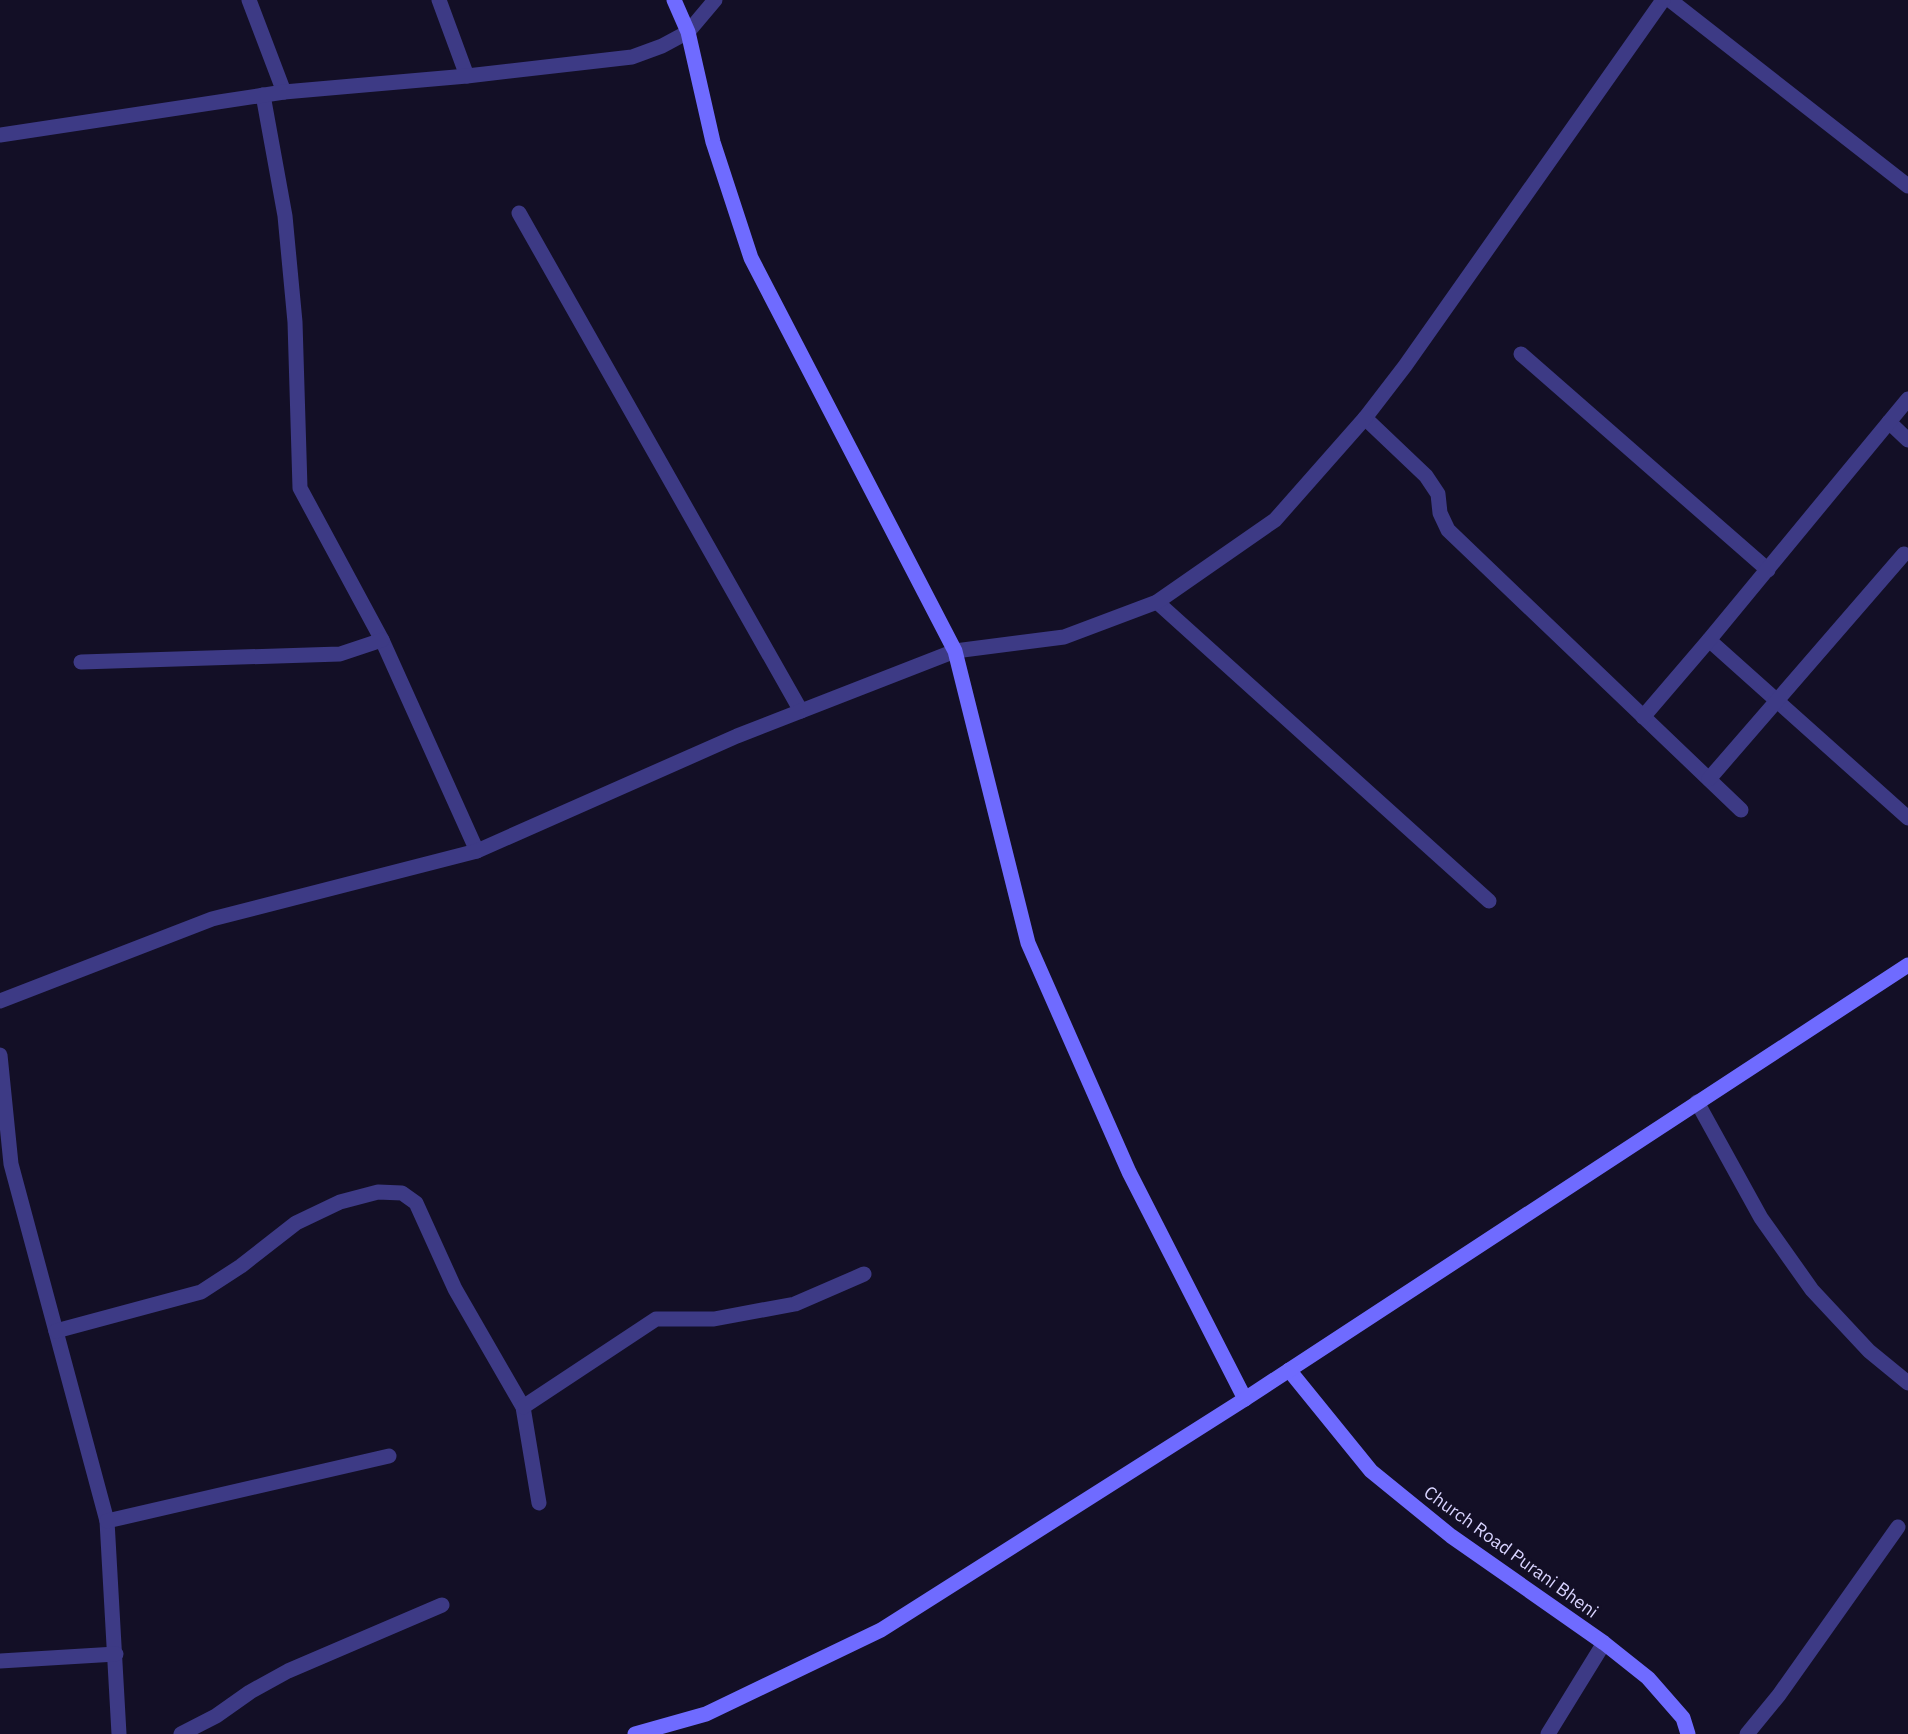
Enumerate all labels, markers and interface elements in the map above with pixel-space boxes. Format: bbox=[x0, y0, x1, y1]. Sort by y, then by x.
street label: Church Road Purani Bheni bbox=[1420, 1481, 1603, 1623]

